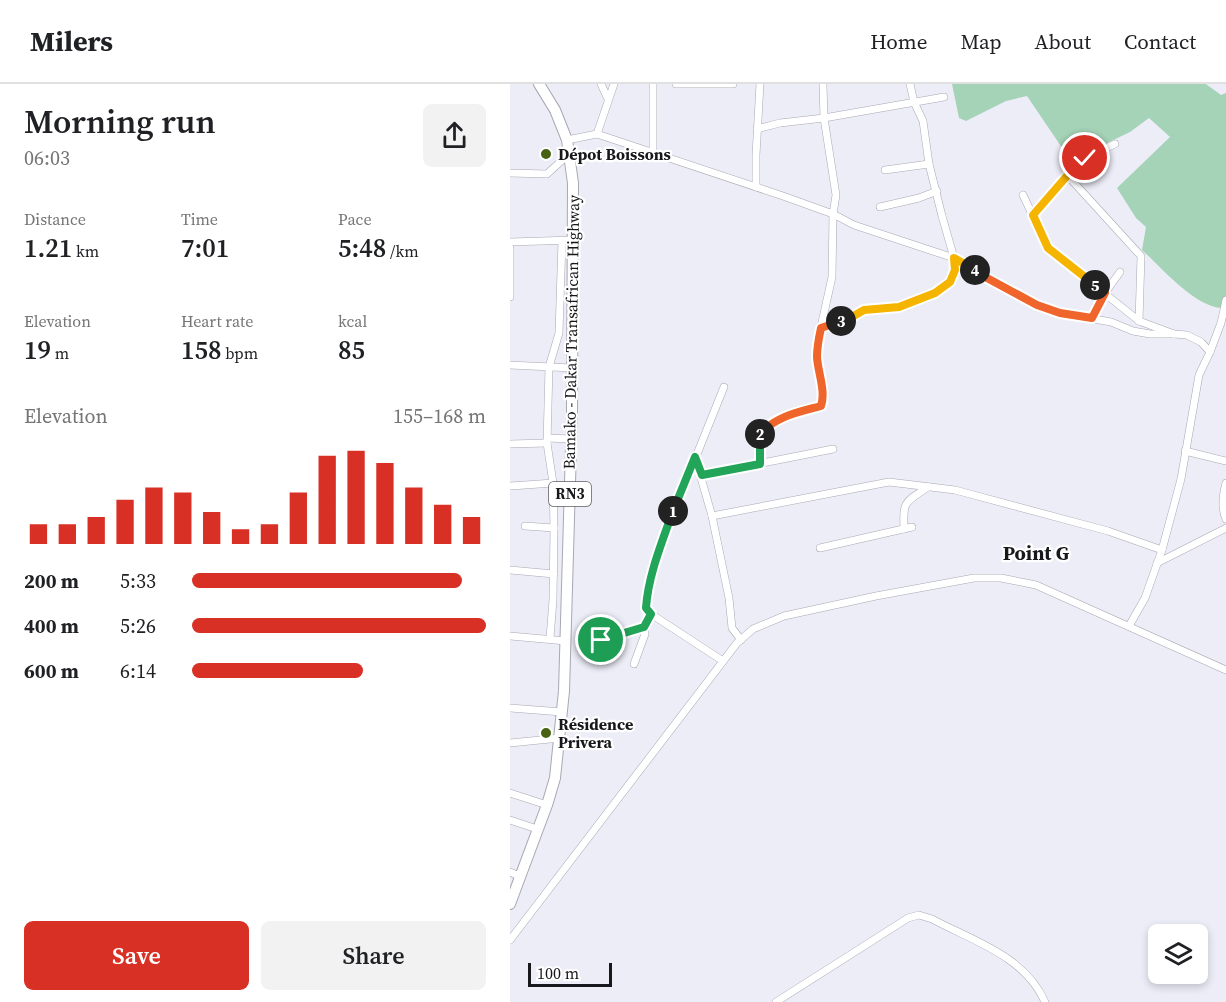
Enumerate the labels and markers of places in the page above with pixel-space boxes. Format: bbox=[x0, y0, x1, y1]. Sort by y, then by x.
pin bbox=[1059, 132, 1110, 183]
place label: Dépot Boissons bbox=[558, 143, 671, 165]
marker: Dépot Boissons bbox=[539, 147, 553, 161]
pin: 4 bbox=[960, 255, 990, 285]
pin: 5 bbox=[1080, 270, 1110, 300]
pin: 3 bbox=[826, 306, 856, 336]
pin: 2 bbox=[745, 419, 775, 449]
pin: 1 bbox=[658, 496, 688, 526]
pin bbox=[575, 614, 626, 665]
place label: Résidence Privera bbox=[558, 713, 633, 753]
marker: Résidence Privera bbox=[539, 726, 553, 740]

